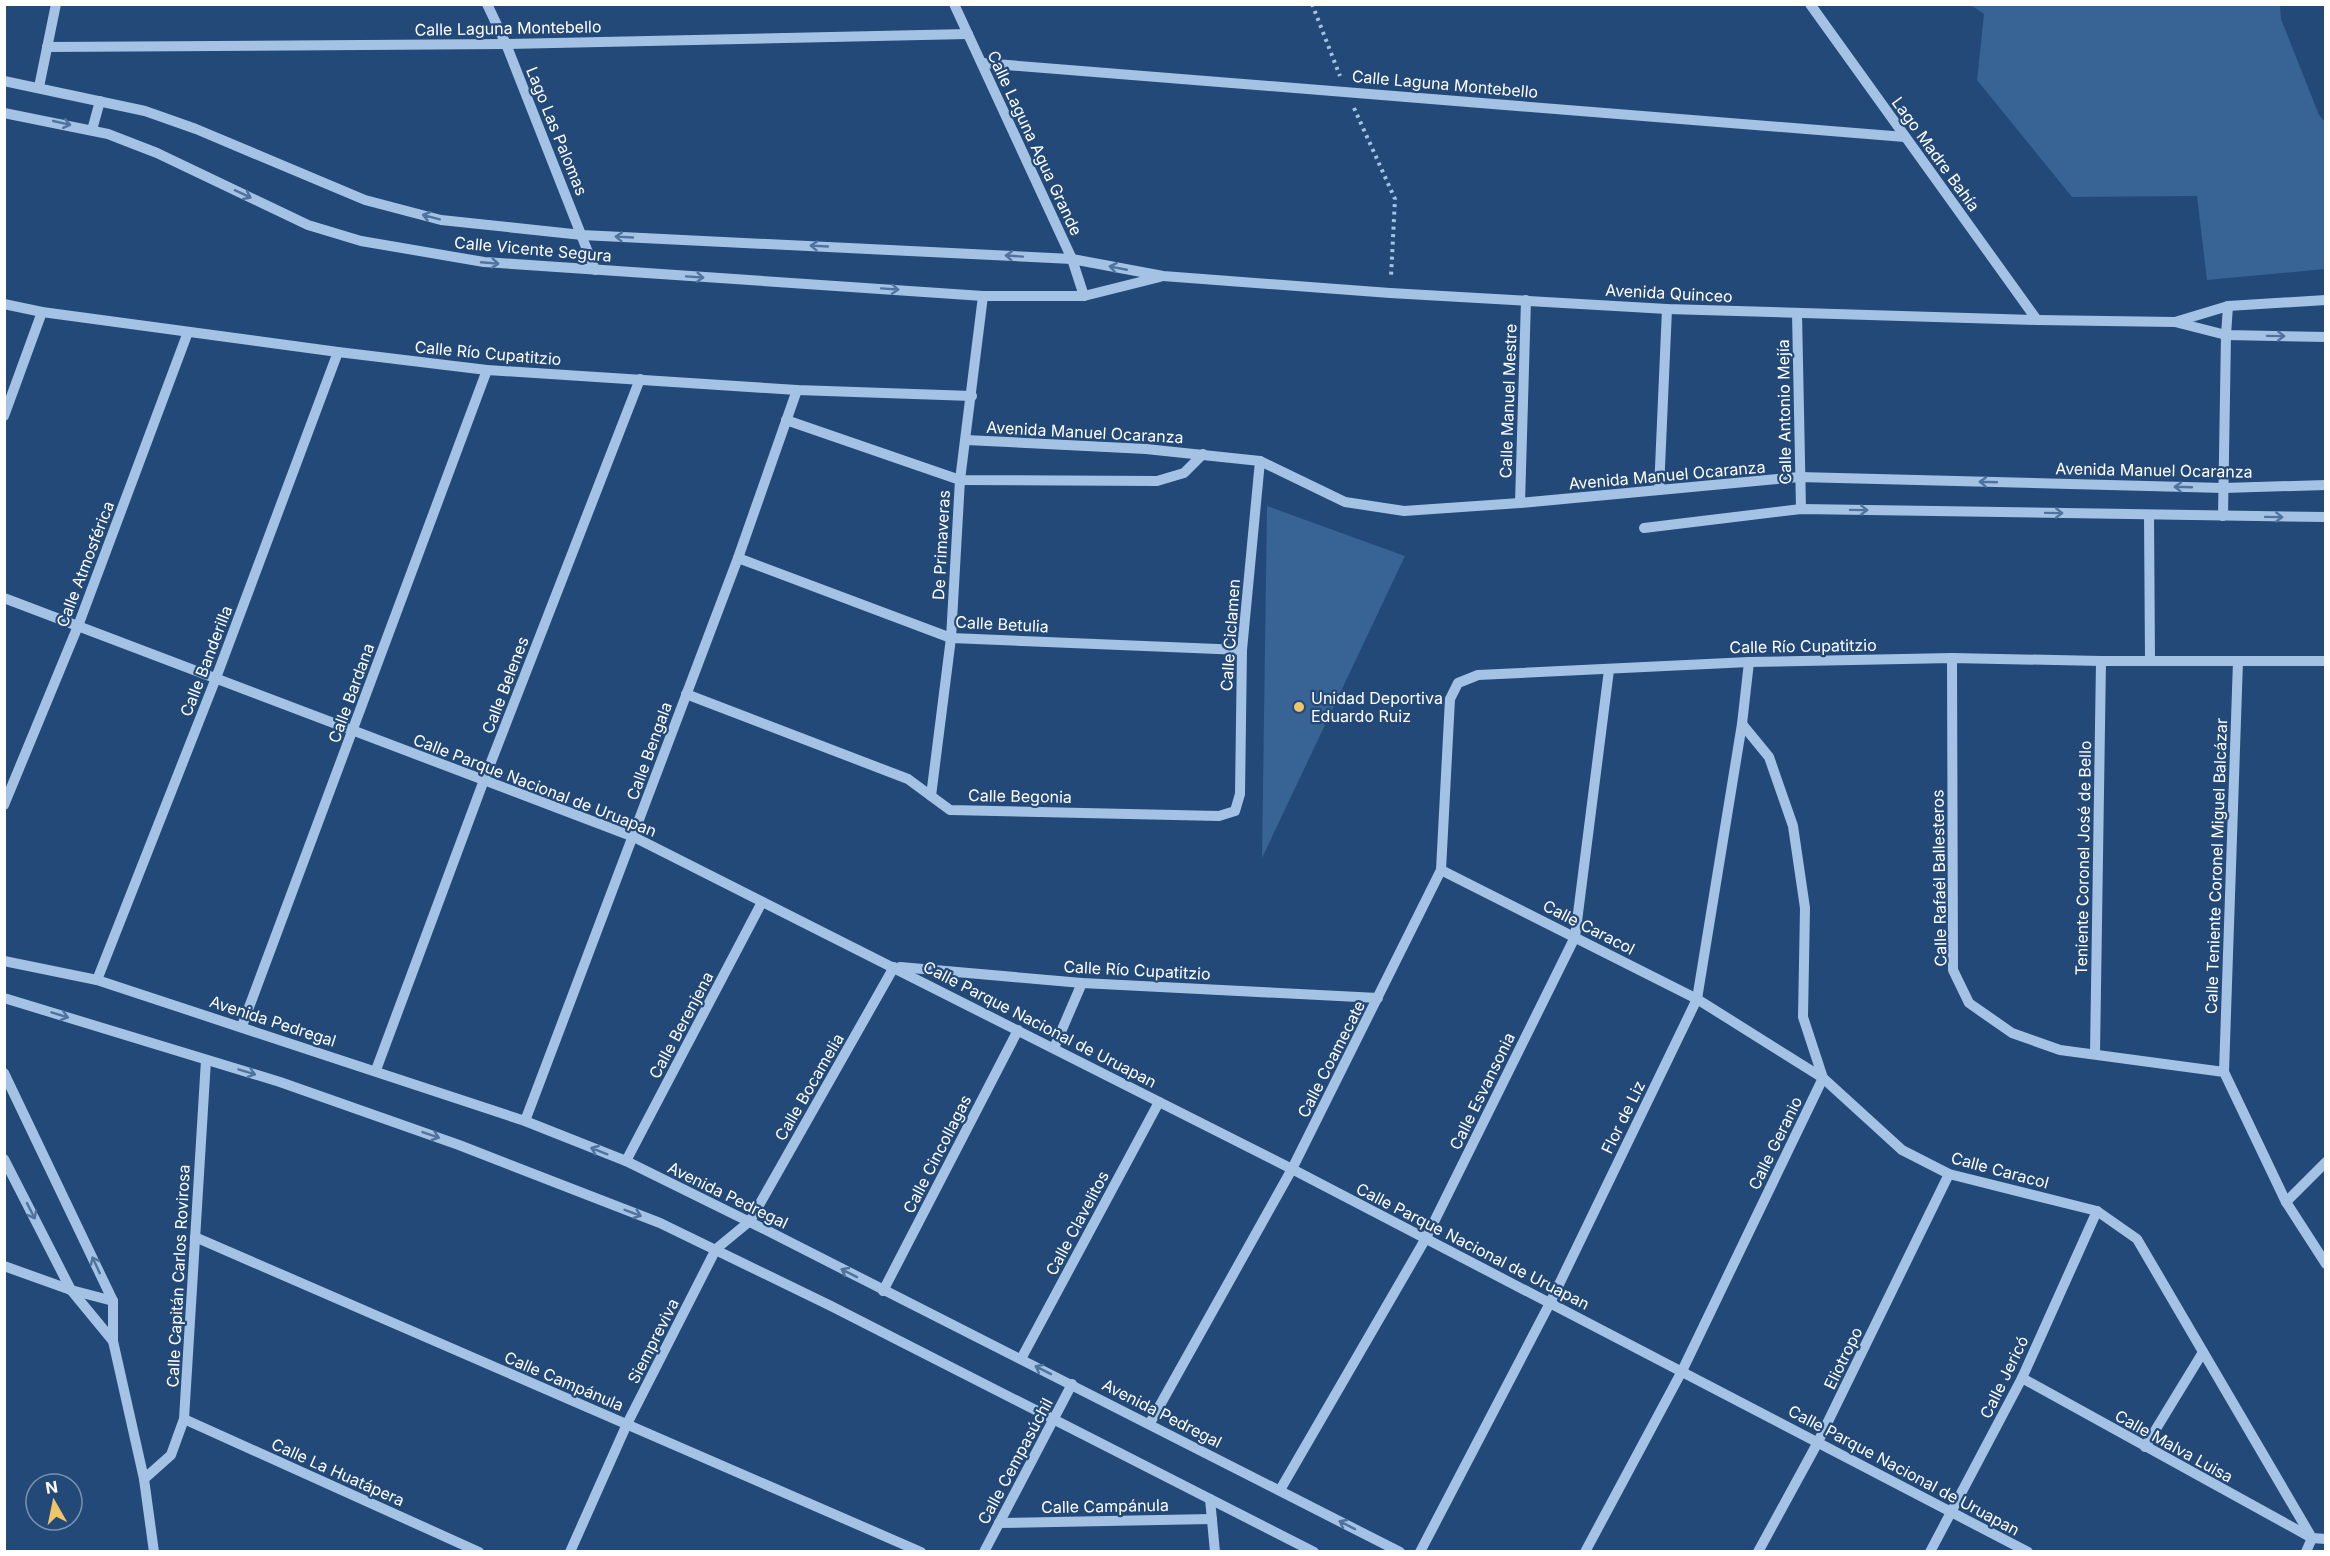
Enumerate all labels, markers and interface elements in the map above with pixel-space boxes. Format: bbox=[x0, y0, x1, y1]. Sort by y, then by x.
street label: Calle Laguna Montebello bbox=[414, 16, 602, 40]
street label: Calle Laguna Agua Grande bbox=[983, 47, 1087, 239]
street label: Lago Las Palomas bbox=[522, 64, 592, 198]
street label: Calle Laguna Montebello bbox=[1351, 66, 1539, 102]
street label: Lago Madre Bahía bbox=[1888, 93, 1984, 215]
one-way arrow bbox=[52, 118, 71, 129]
one-way arrow bbox=[233, 188, 251, 200]
one-way arrow bbox=[422, 211, 441, 223]
one-way arrow bbox=[615, 231, 635, 242]
street label: Calle Vicente Segura bbox=[453, 232, 613, 266]
one-way arrow bbox=[810, 240, 830, 251]
one-way arrow bbox=[1005, 250, 1024, 261]
one-way arrow bbox=[479, 258, 499, 269]
one-way arrow bbox=[1108, 262, 1128, 273]
one-way arrow bbox=[685, 271, 705, 282]
street label: Avenida Quinceo bbox=[1605, 280, 1733, 306]
one-way arrow bbox=[879, 284, 899, 295]
street label: Calle Manuel Mestre bbox=[1495, 323, 1521, 479]
one-way arrow bbox=[2265, 331, 2285, 342]
street label: Calle Río Cupatitzio bbox=[414, 337, 562, 369]
street label: Calle Antonio Mejía bbox=[1773, 339, 1795, 485]
street label: Avenida Manuel Ocaranza bbox=[986, 417, 1184, 447]
street label: Avenida Manuel Ocaranza bbox=[1568, 456, 1766, 494]
street label: Avenida Manuel Ocaranza bbox=[2055, 458, 2253, 482]
one-way arrow bbox=[1979, 476, 1999, 488]
one-way arrow bbox=[2174, 482, 2194, 493]
street label: De Primaveras bbox=[928, 490, 954, 600]
street label: Calle Atmosférica bbox=[52, 498, 118, 630]
one-way arrow bbox=[1849, 504, 1869, 516]
one-way arrow bbox=[2044, 507, 2064, 519]
one-way arrow bbox=[2264, 511, 2284, 523]
street label: Calle Ciclamen bbox=[1216, 578, 1244, 692]
street label: Calle Banderilla bbox=[176, 603, 236, 719]
street label: Calle Betulia bbox=[955, 612, 1049, 636]
street label: Calle Belenes bbox=[477, 634, 533, 736]
street label: Calle Río Cupatitzio bbox=[1729, 635, 1877, 657]
street label: Calle Bardana bbox=[324, 640, 378, 746]
place label: Unidad Deportiva Eduardo Ruiz bbox=[1311, 688, 1443, 726]
street label: Calle Bengala bbox=[622, 699, 676, 803]
marker: Unidad Deportiva Eduardo Ruiz bbox=[1292, 700, 1306, 714]
street label: Calle Teniente Coronel Miguel Balcázar bbox=[2201, 718, 2231, 1014]
street label: Calle Parque Nacional de Uruapan bbox=[410, 729, 660, 841]
street label: Teniente Coronel José de Bello bbox=[2071, 740, 2095, 976]
street label: Calle Begonia bbox=[968, 785, 1072, 807]
street label: Calle Rafaél Ballesteros bbox=[1927, 789, 1951, 967]
street label: Calle Caracol bbox=[1540, 895, 1638, 959]
street label: Calle Parque Nacional de Uruapan bbox=[920, 956, 1160, 1092]
street label: Calle Río Cupatitzio bbox=[1063, 956, 1211, 984]
street label: Calle Berenjena bbox=[644, 968, 718, 1082]
street label: Avenida Pedregal bbox=[207, 991, 339, 1051]
street label: Calle Coamecate bbox=[1293, 997, 1369, 1121]
one-way arrow bbox=[50, 1010, 69, 1021]
street label: Calle Esvansonia bbox=[1445, 1029, 1519, 1153]
street label: Calle Bocamelia bbox=[770, 1030, 848, 1144]
one-way arrow bbox=[237, 1068, 256, 1079]
street label: Flor de Liz bbox=[1597, 1077, 1649, 1157]
street label: Calle Cincollagas bbox=[899, 1092, 975, 1216]
street label: Calle Geranio bbox=[1744, 1093, 1806, 1193]
one-way arrow bbox=[421, 1131, 440, 1142]
one-way arrow bbox=[590, 1144, 609, 1155]
street label: Calle Caracol bbox=[1949, 1147, 2051, 1193]
street label: Avenida Pedregal bbox=[664, 1157, 792, 1233]
street label: Calle Capitán Carlos Rovirosa bbox=[162, 1164, 194, 1388]
street label: Calle Clavelitos bbox=[1041, 1167, 1113, 1279]
street label: Calle Parque Nacional de Uruapan bbox=[1353, 1178, 1593, 1314]
one-way arrow bbox=[26, 1201, 37, 1219]
one-way arrow bbox=[623, 1208, 642, 1219]
one-way arrow bbox=[89, 1257, 101, 1275]
one-way arrow bbox=[841, 1267, 859, 1278]
street label: Siempreviva bbox=[623, 1295, 683, 1387]
street label: Eliotropo bbox=[1819, 1324, 1867, 1392]
street label: Calle Jericó bbox=[1975, 1332, 2033, 1422]
street label: Calle Campánula bbox=[501, 1347, 627, 1415]
one-way arrow bbox=[1034, 1363, 1052, 1375]
street label: Avenida Pedregal bbox=[1099, 1374, 1225, 1452]
street label: Calle Cempasúchil bbox=[973, 1394, 1057, 1528]
street label: Calle Parque Nacional de Uruapan bbox=[1785, 1400, 2023, 1540]
street label: Calle Malva Luisa bbox=[2111, 1405, 2237, 1487]
street label: Calle La Huatápera bbox=[268, 1434, 408, 1510]
north arrow bbox=[24, 1472, 84, 1532]
text: N bbox=[44, 1476, 59, 1498]
street label: Calle Campánula bbox=[1041, 1495, 1169, 1517]
one-way arrow bbox=[1339, 1519, 1357, 1530]

